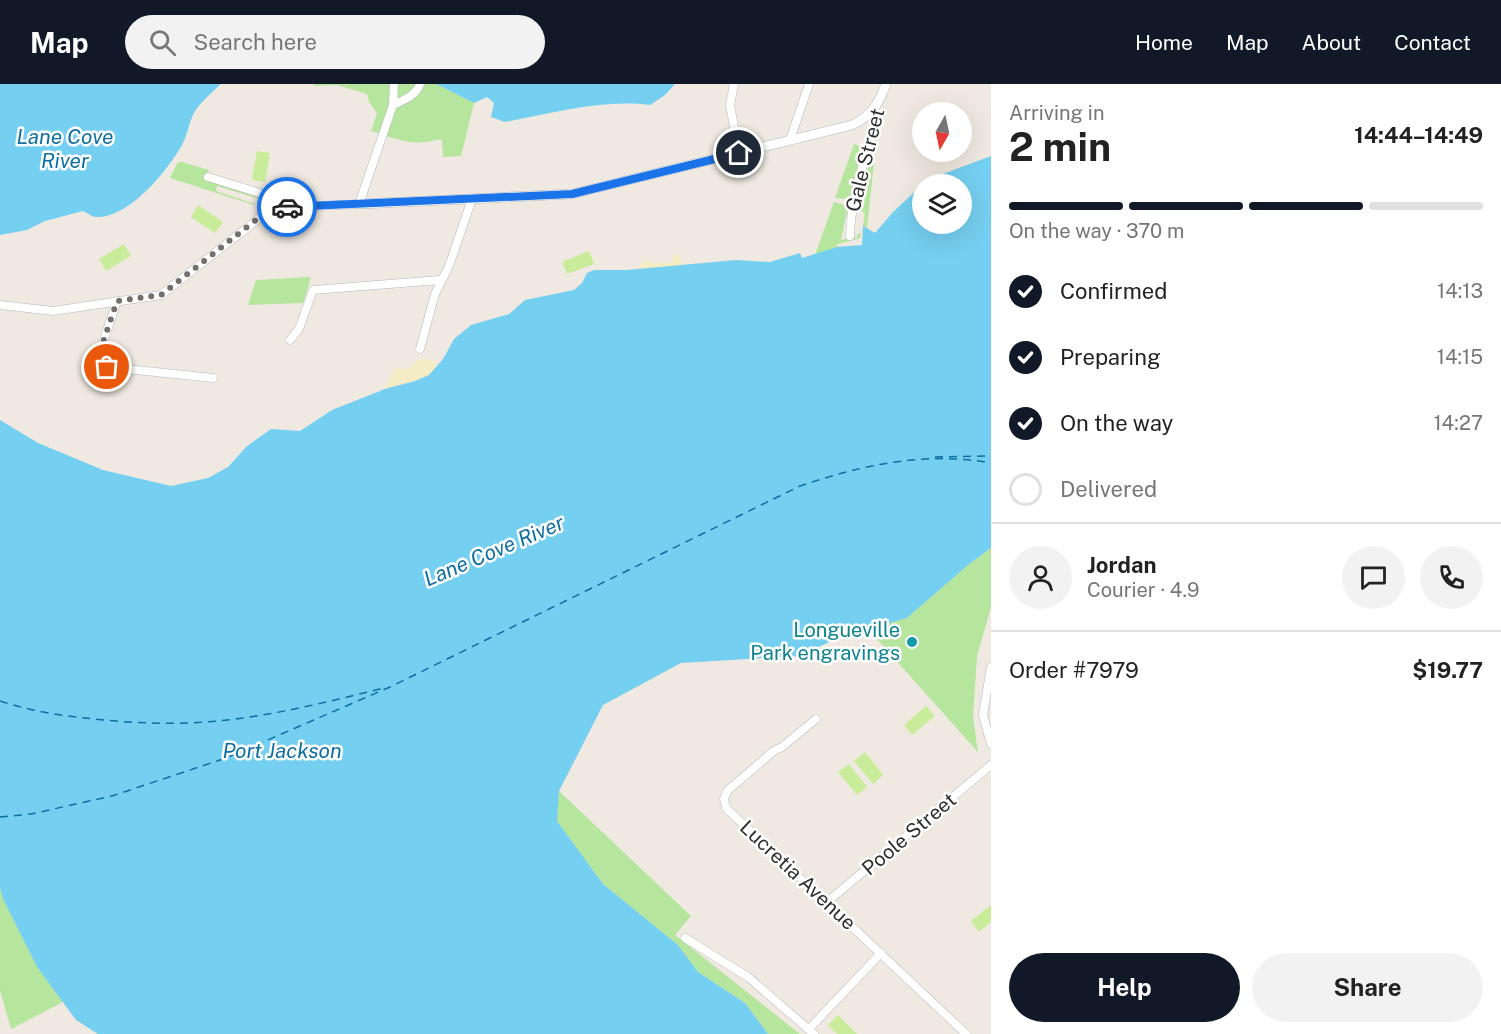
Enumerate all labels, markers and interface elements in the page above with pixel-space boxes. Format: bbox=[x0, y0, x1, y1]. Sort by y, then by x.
search box bbox=[125, 15, 545, 69]
text: Map bbox=[30, 26, 89, 59]
icon: search bbox=[146, 26, 179, 59]
text: Search here bbox=[194, 29, 317, 55]
text: Home bbox=[1135, 30, 1193, 55]
text: Map bbox=[1226, 30, 1269, 55]
text: About bbox=[1302, 30, 1361, 55]
text: Contact bbox=[1394, 30, 1471, 55]
text: Arriving in bbox=[1009, 101, 1104, 125]
north arrow bbox=[912, 102, 972, 162]
map controls bbox=[912, 102, 972, 234]
street label: Gale Street bbox=[841, 106, 889, 214]
text: 14:44–14:49 bbox=[1354, 122, 1483, 148]
water label: Lane Cove River bbox=[16, 124, 114, 173]
text: 2 min bbox=[1009, 124, 1111, 170]
pin bbox=[713, 127, 764, 178]
icon: home bbox=[722, 136, 755, 169]
button: layers bbox=[912, 174, 972, 234]
courier bbox=[257, 177, 317, 237]
icon: car bbox=[271, 191, 304, 224]
text: On the way · 370 m bbox=[1009, 219, 1184, 243]
icon: check bbox=[1009, 275, 1042, 308]
text: Confirmed bbox=[1060, 278, 1167, 304]
text: 14:13 bbox=[1437, 279, 1483, 303]
pin bbox=[81, 341, 132, 392]
icon: check bbox=[1009, 341, 1042, 374]
text: Preparing bbox=[1060, 344, 1161, 370]
text: 14:15 bbox=[1437, 345, 1483, 369]
icon: bag bbox=[90, 350, 123, 383]
icon: check bbox=[1009, 407, 1042, 440]
text: On the way bbox=[1060, 410, 1173, 436]
text: 14:27 bbox=[1433, 411, 1483, 435]
text: Delivered bbox=[1060, 476, 1157, 502]
water label: Lane Cove River bbox=[420, 509, 569, 591]
button: person bbox=[1009, 546, 1072, 609]
button: chat bbox=[1342, 546, 1405, 609]
button: phone bbox=[1420, 546, 1483, 609]
text: Jordan bbox=[1087, 552, 1156, 578]
text: Courier · 4.9 bbox=[1087, 578, 1199, 602]
place label: Longueville Park engravings bbox=[750, 618, 900, 665]
marker: Longueville Park engravings bbox=[905, 635, 919, 649]
text: Order #7979 bbox=[1009, 657, 1139, 683]
text: $19.77 bbox=[1412, 657, 1483, 683]
water label: Port Jackson bbox=[222, 738, 342, 763]
street label: Poole Street bbox=[857, 788, 961, 880]
street label: Lucretia Avenue bbox=[735, 815, 861, 935]
button: Help bbox=[1009, 953, 1240, 1022]
button: Share bbox=[1252, 953, 1483, 1022]

